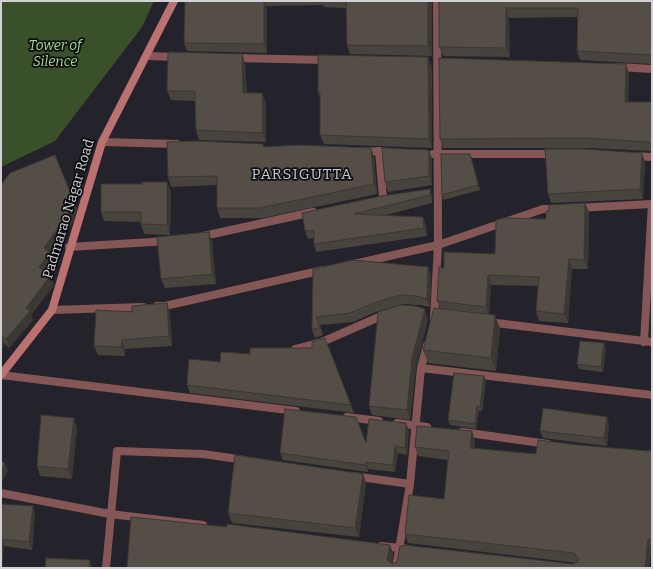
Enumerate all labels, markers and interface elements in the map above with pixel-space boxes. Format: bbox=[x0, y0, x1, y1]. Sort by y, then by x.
park label: Tower of Silence bbox=[28, 38, 82, 70]
street label: Padmarao Nagar Road bbox=[40, 137, 98, 281]
district label: PARSIGUTTA bbox=[251, 166, 353, 184]

